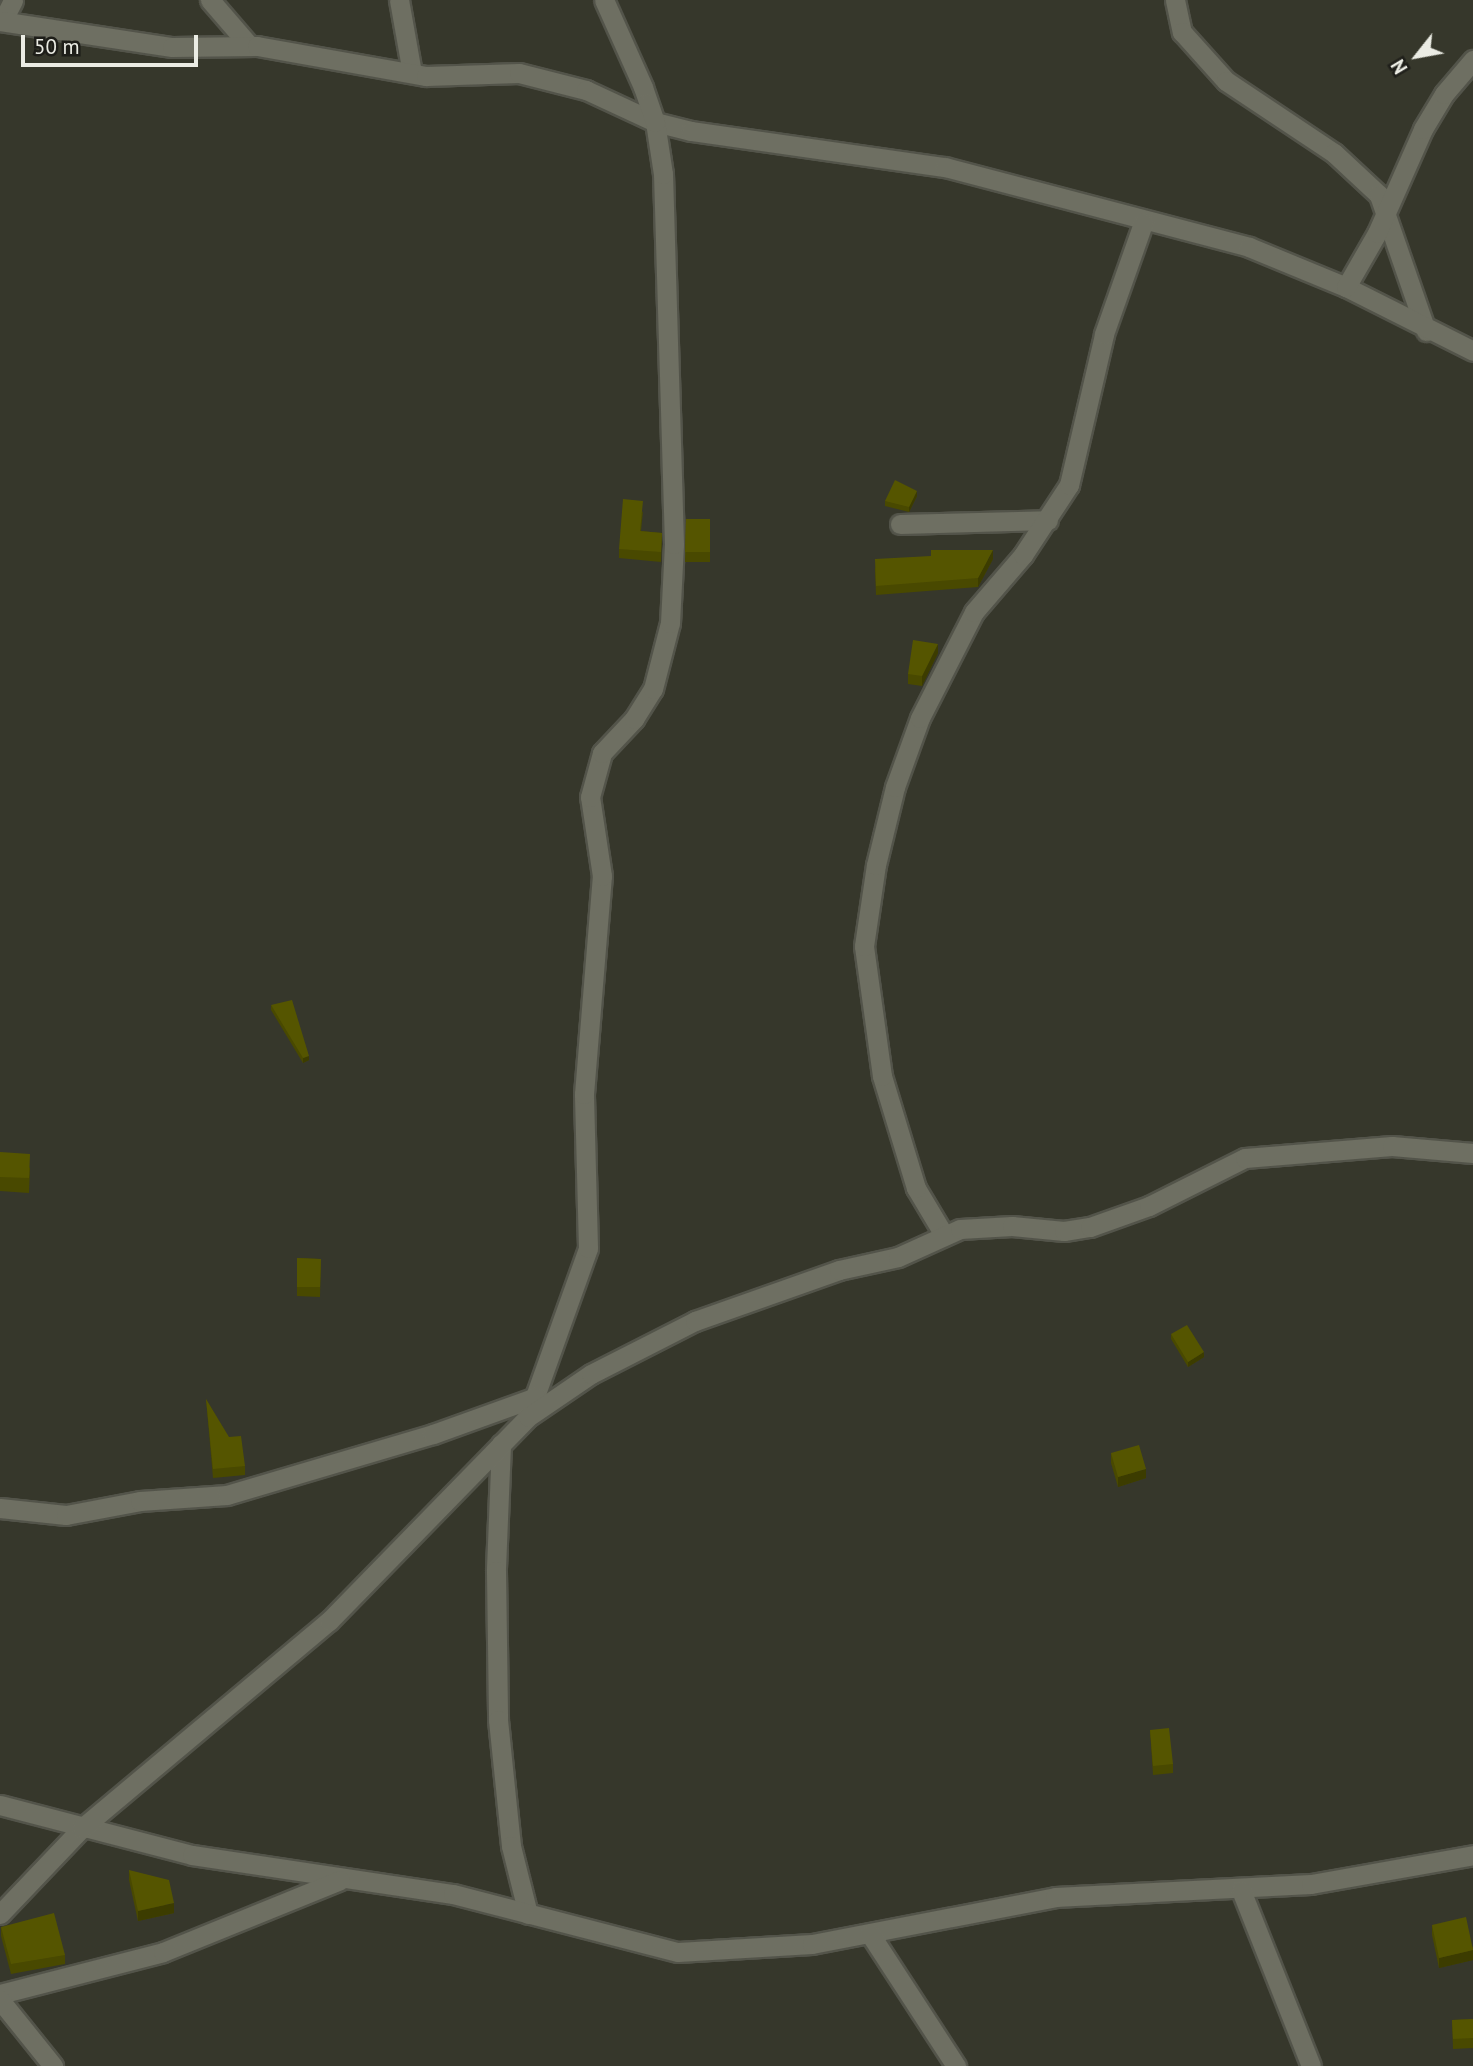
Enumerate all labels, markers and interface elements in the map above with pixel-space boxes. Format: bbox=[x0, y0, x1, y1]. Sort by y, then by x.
scale bar bbox=[24, 21, 201, 65]
north arrow bbox=[1382, 21, 1452, 91]
text: 50 m bbox=[34, 33, 80, 60]
text: N bbox=[1386, 55, 1413, 78]

